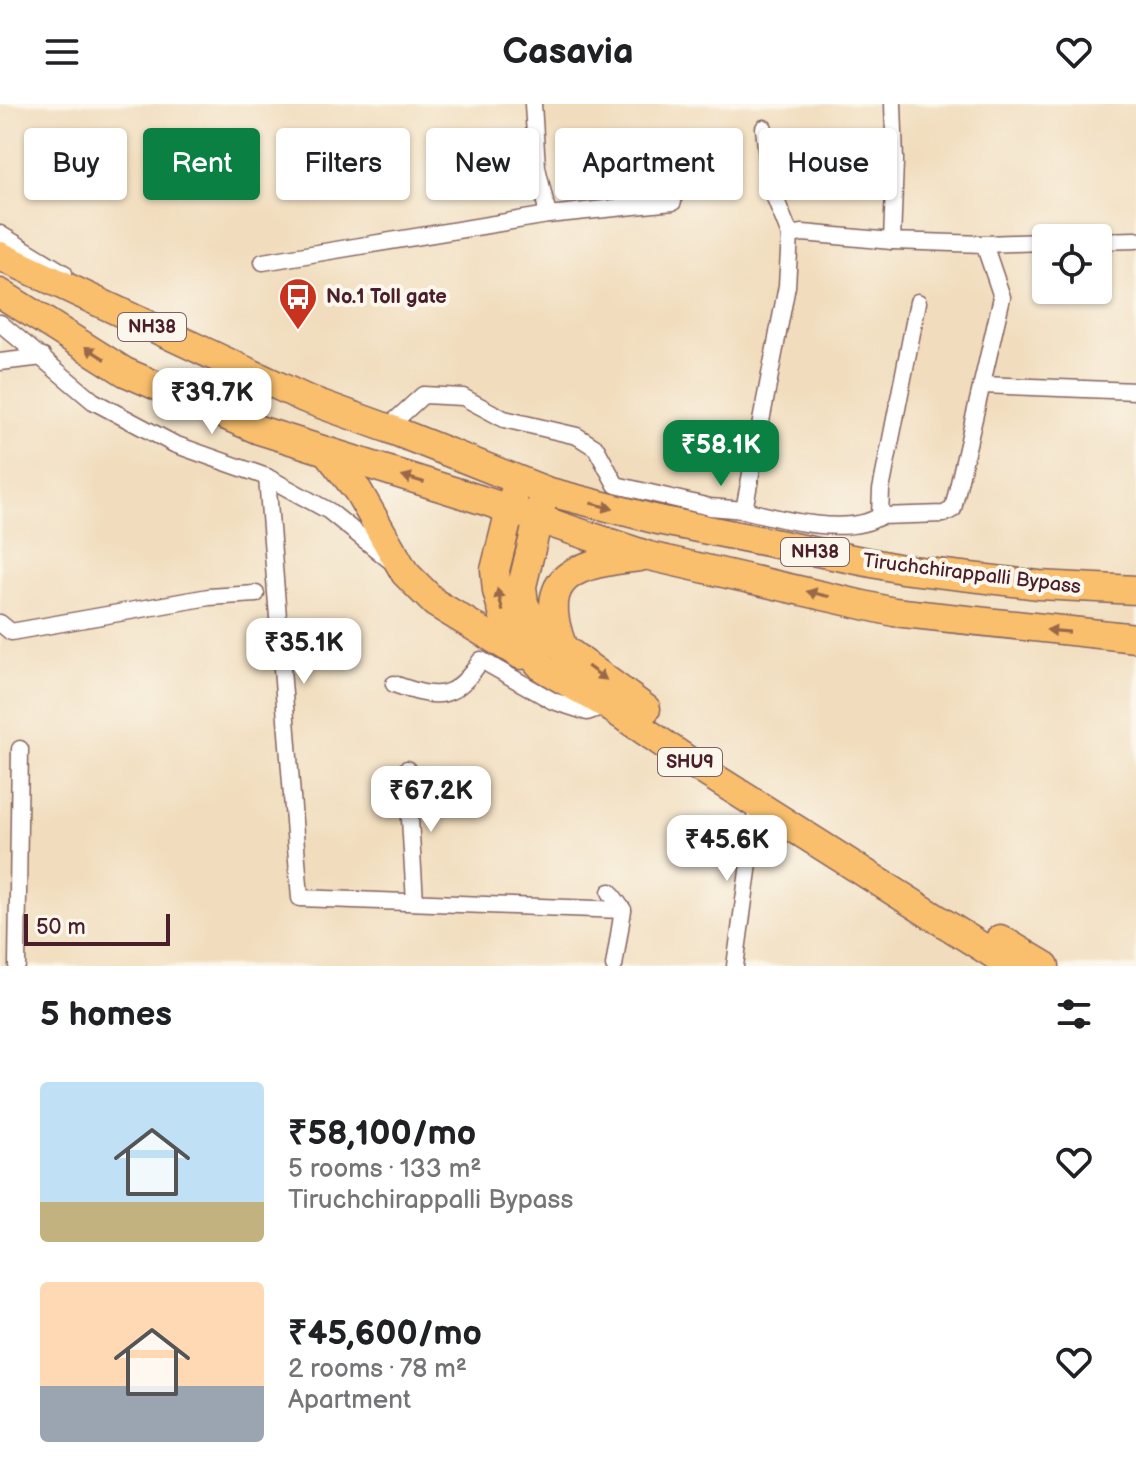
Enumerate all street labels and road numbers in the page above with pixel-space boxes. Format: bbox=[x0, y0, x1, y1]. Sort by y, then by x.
road number: NH38 bbox=[118, 313, 186, 341]
road number: NH38 bbox=[781, 538, 849, 566]
street label: Tiruchchirappalli Bypass bbox=[862, 549, 1082, 599]
road number: SHU9 bbox=[658, 748, 722, 776]

